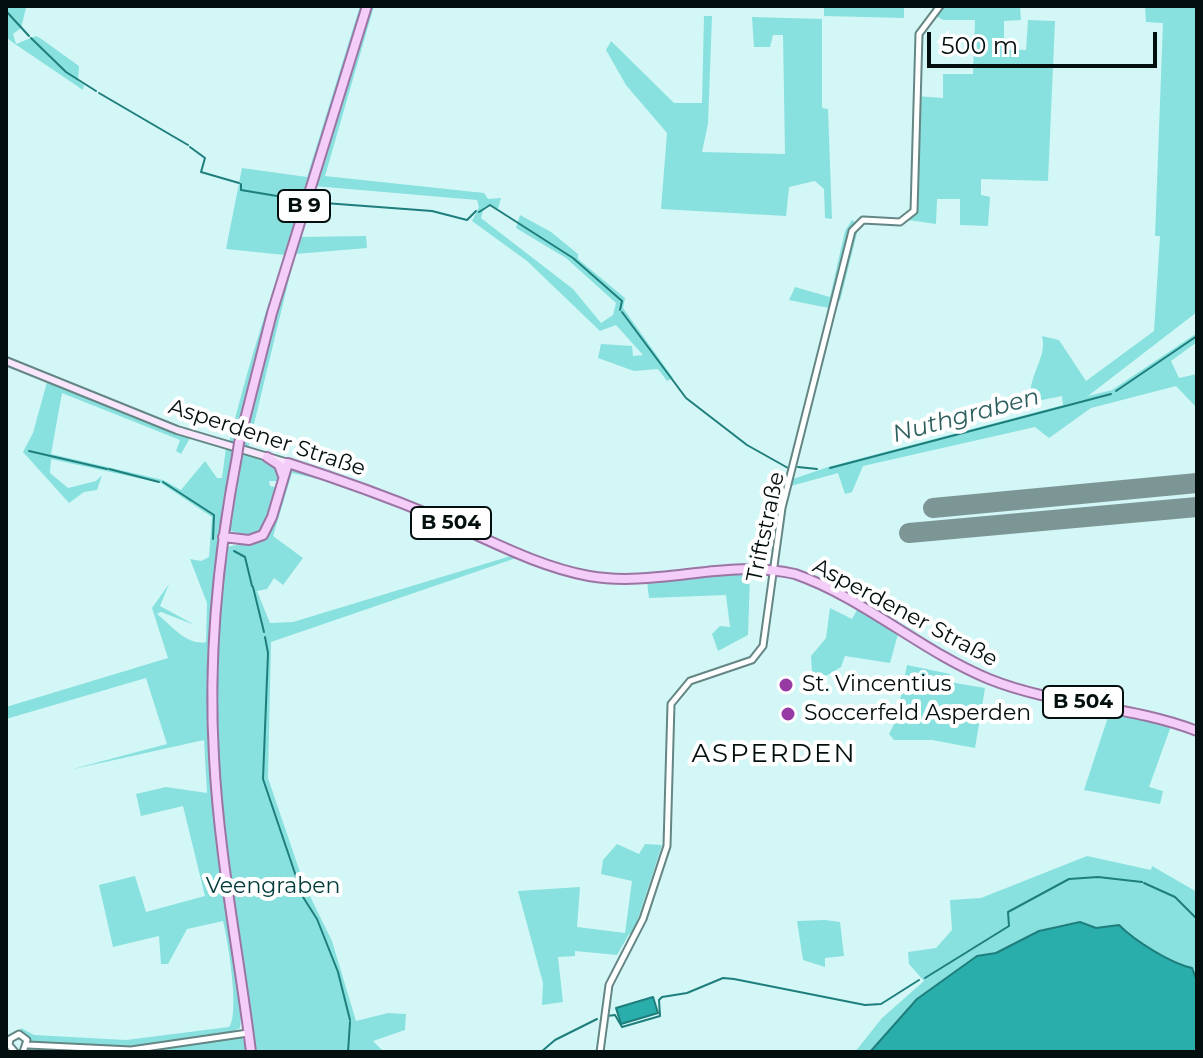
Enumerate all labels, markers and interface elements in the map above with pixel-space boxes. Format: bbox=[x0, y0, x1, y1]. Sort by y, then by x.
scale bar bbox=[931, 16, 1161, 66]
text: 500 m bbox=[941, 31, 1018, 60]
road number: B 9 bbox=[278, 190, 330, 222]
water label: Nuthgraben bbox=[890, 383, 1042, 449]
street label: Asperdener Straße bbox=[165, 394, 369, 482]
street label: Triftstraße bbox=[741, 470, 791, 584]
road number: B 504 bbox=[411, 507, 491, 539]
street label: Asperdener Straße bbox=[808, 553, 1002, 673]
place label: St. Vincentius bbox=[802, 672, 952, 698]
marker: St. Vincentius bbox=[777, 676, 795, 694]
road number: B 504 bbox=[1043, 686, 1123, 718]
place label: Soccerfeld Asperden bbox=[804, 701, 1031, 727]
marker: Soccerfeld Asperden bbox=[779, 705, 797, 723]
district label: ASPERDEN bbox=[691, 738, 857, 770]
park label: Veengraben bbox=[206, 874, 340, 900]

